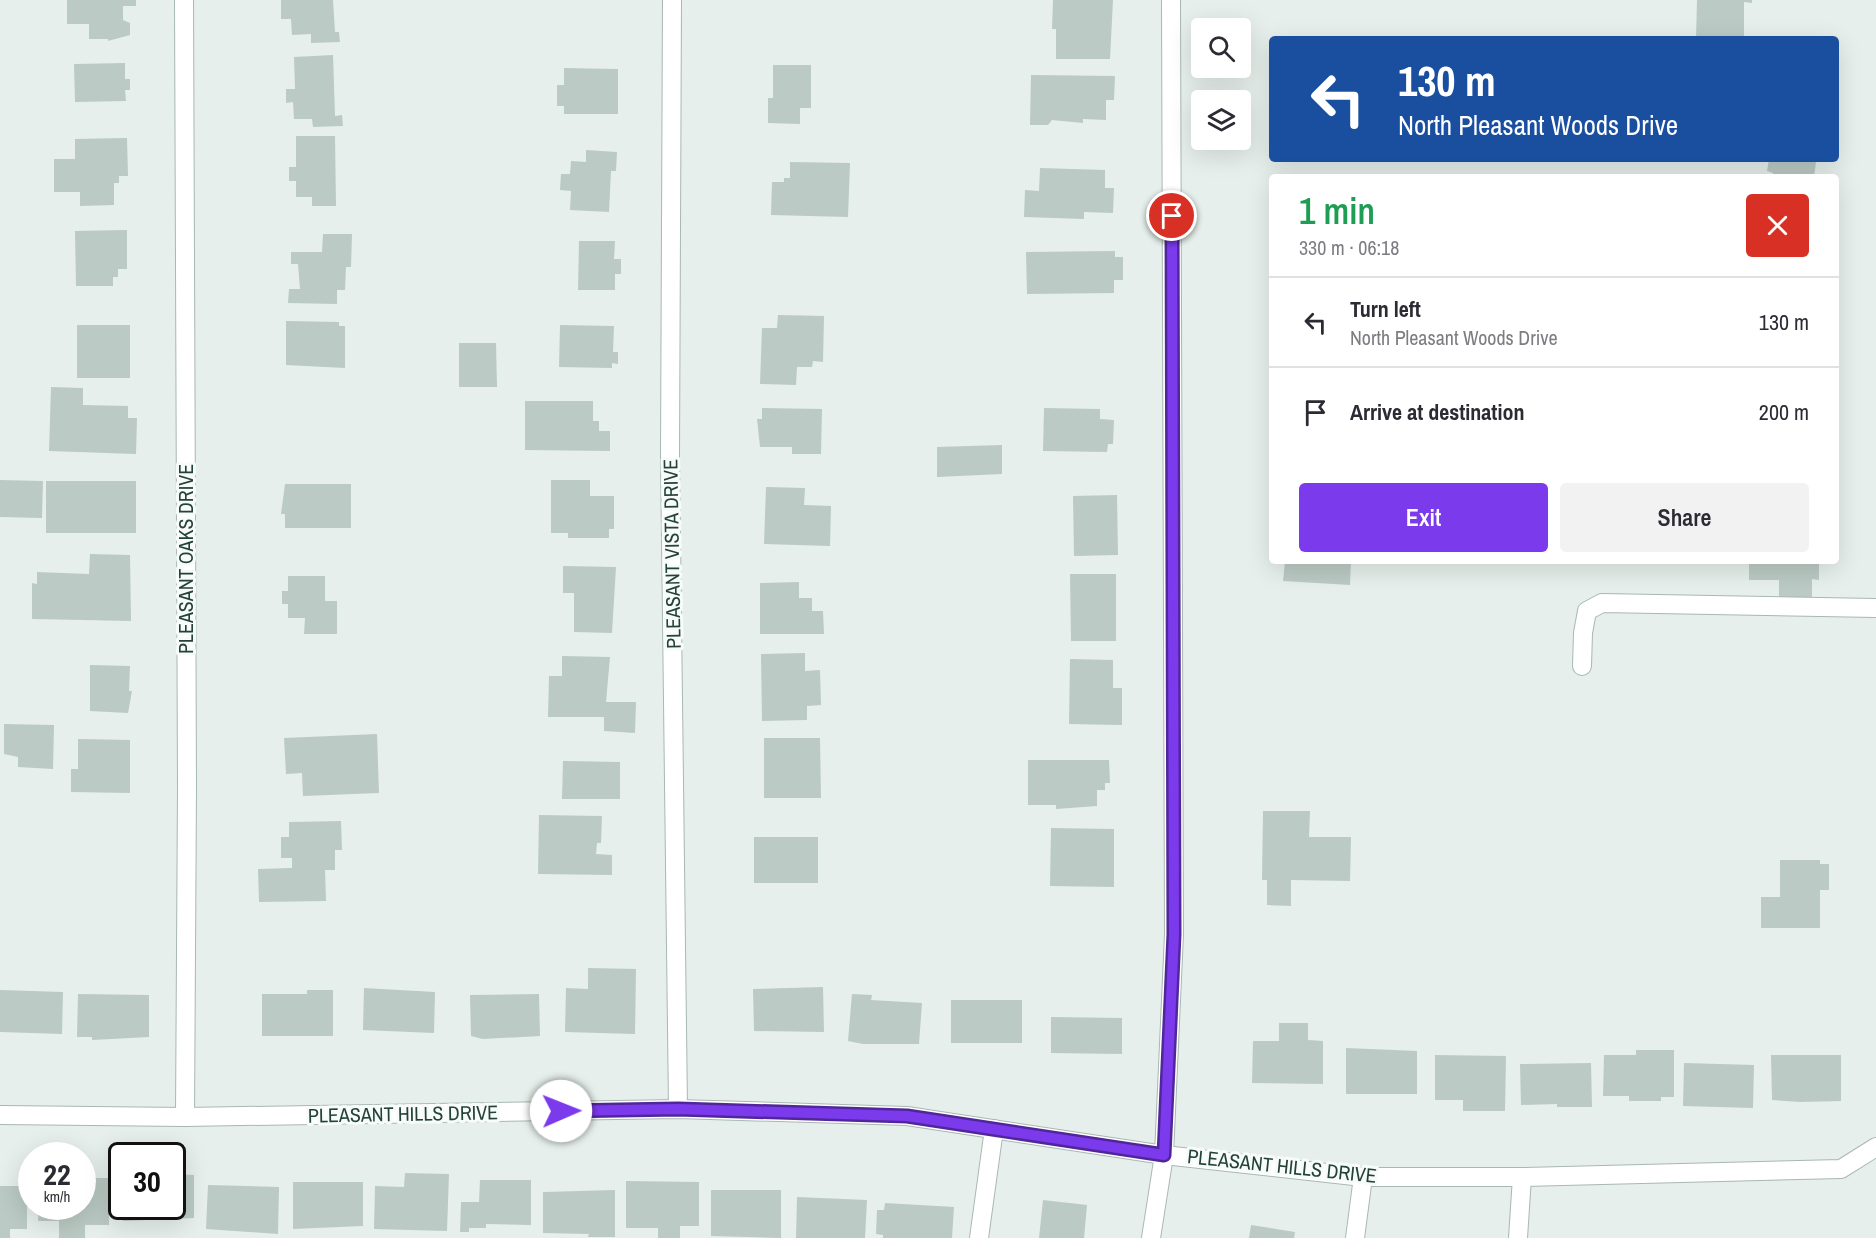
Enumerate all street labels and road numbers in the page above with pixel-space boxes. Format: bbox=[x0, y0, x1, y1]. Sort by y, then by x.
street label: PLEASANT VISTA DRIVE bbox=[656, 459, 687, 649]
street label: PLEASANT OAKS DRIVE bbox=[172, 464, 199, 654]
street label: PLEASANT HILLS DRIVE bbox=[308, 1098, 498, 1129]
street label: PLEASANT HILLS DRIVE bbox=[1186, 1142, 1378, 1189]

